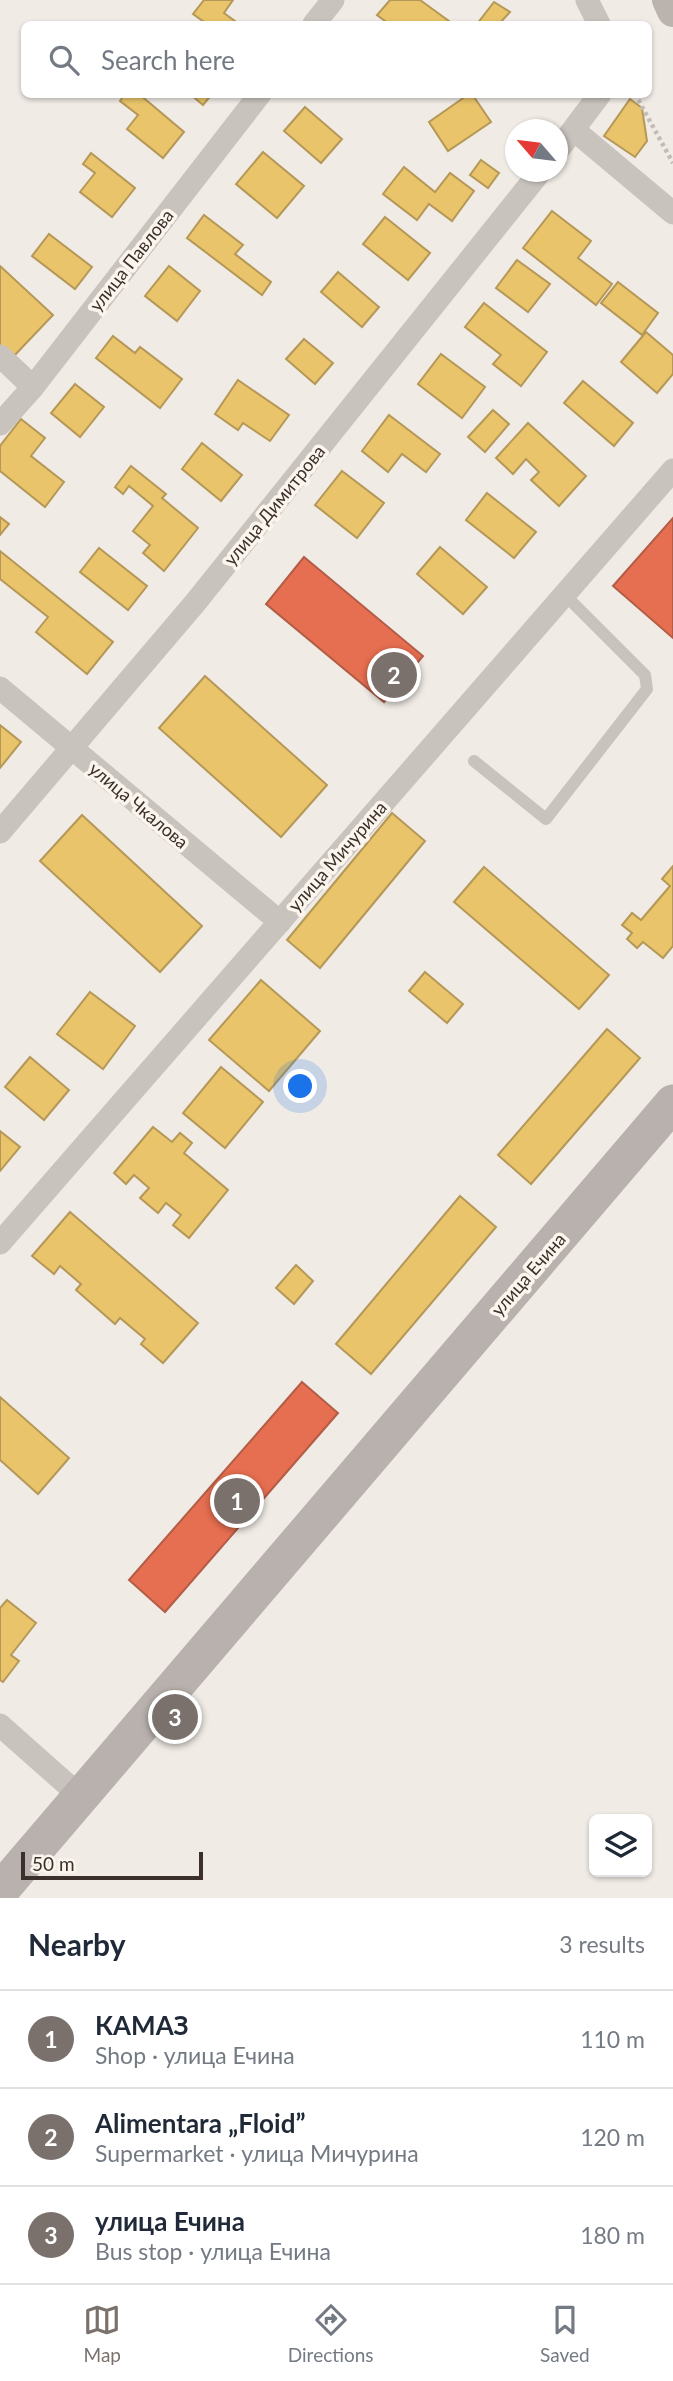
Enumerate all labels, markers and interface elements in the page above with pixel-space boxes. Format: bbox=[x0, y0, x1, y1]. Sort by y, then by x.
search box bbox=[21, 21, 652, 98]
icon: search bbox=[45, 41, 83, 79]
text: Search here bbox=[101, 44, 235, 76]
north arrow bbox=[505, 119, 568, 182]
street label: улица Павлова bbox=[84, 205, 178, 315]
street label: улица Димитрова bbox=[219, 440, 329, 570]
pin: 2 bbox=[371, 649, 417, 701]
street label: улица Чкалова bbox=[85, 757, 193, 853]
street label: улица Мичурина bbox=[283, 796, 391, 916]
your location bbox=[283, 1069, 317, 1103]
street label: улица Ечина bbox=[486, 1228, 570, 1320]
pin: 1 bbox=[214, 1475, 260, 1527]
pin: 3 bbox=[152, 1691, 198, 1743]
map controls bbox=[589, 1814, 652, 1877]
button: layers bbox=[589, 1814, 652, 1877]
scale bar bbox=[21, 1849, 203, 1881]
text: 50 m bbox=[32, 1852, 75, 1875]
text: Nearby bbox=[28, 1926, 126, 1962]
text: 3 results bbox=[559, 1930, 645, 1958]
text: КАМАЗ bbox=[95, 2009, 189, 2041]
text: 1 bbox=[44, 2025, 58, 2053]
text: 110 m bbox=[580, 2025, 645, 2053]
text: Shop · улица Ечина bbox=[95, 2041, 295, 2069]
text: Alimentara „Floid” bbox=[95, 2107, 305, 2139]
text: 2 bbox=[44, 2123, 58, 2151]
text: 120 m bbox=[580, 2123, 645, 2151]
text: Supermarket · улица Мичурина bbox=[95, 2139, 419, 2167]
text: улица Ечина bbox=[95, 2205, 245, 2237]
text: 3 bbox=[44, 2221, 58, 2249]
text: 180 m bbox=[580, 2221, 645, 2249]
text: Bus stop · улица Ечина bbox=[95, 2237, 331, 2265]
tab: Map bbox=[83, 2301, 121, 2366]
tab: Directions bbox=[288, 2301, 374, 2366]
tab: Saved bbox=[540, 2301, 590, 2366]

